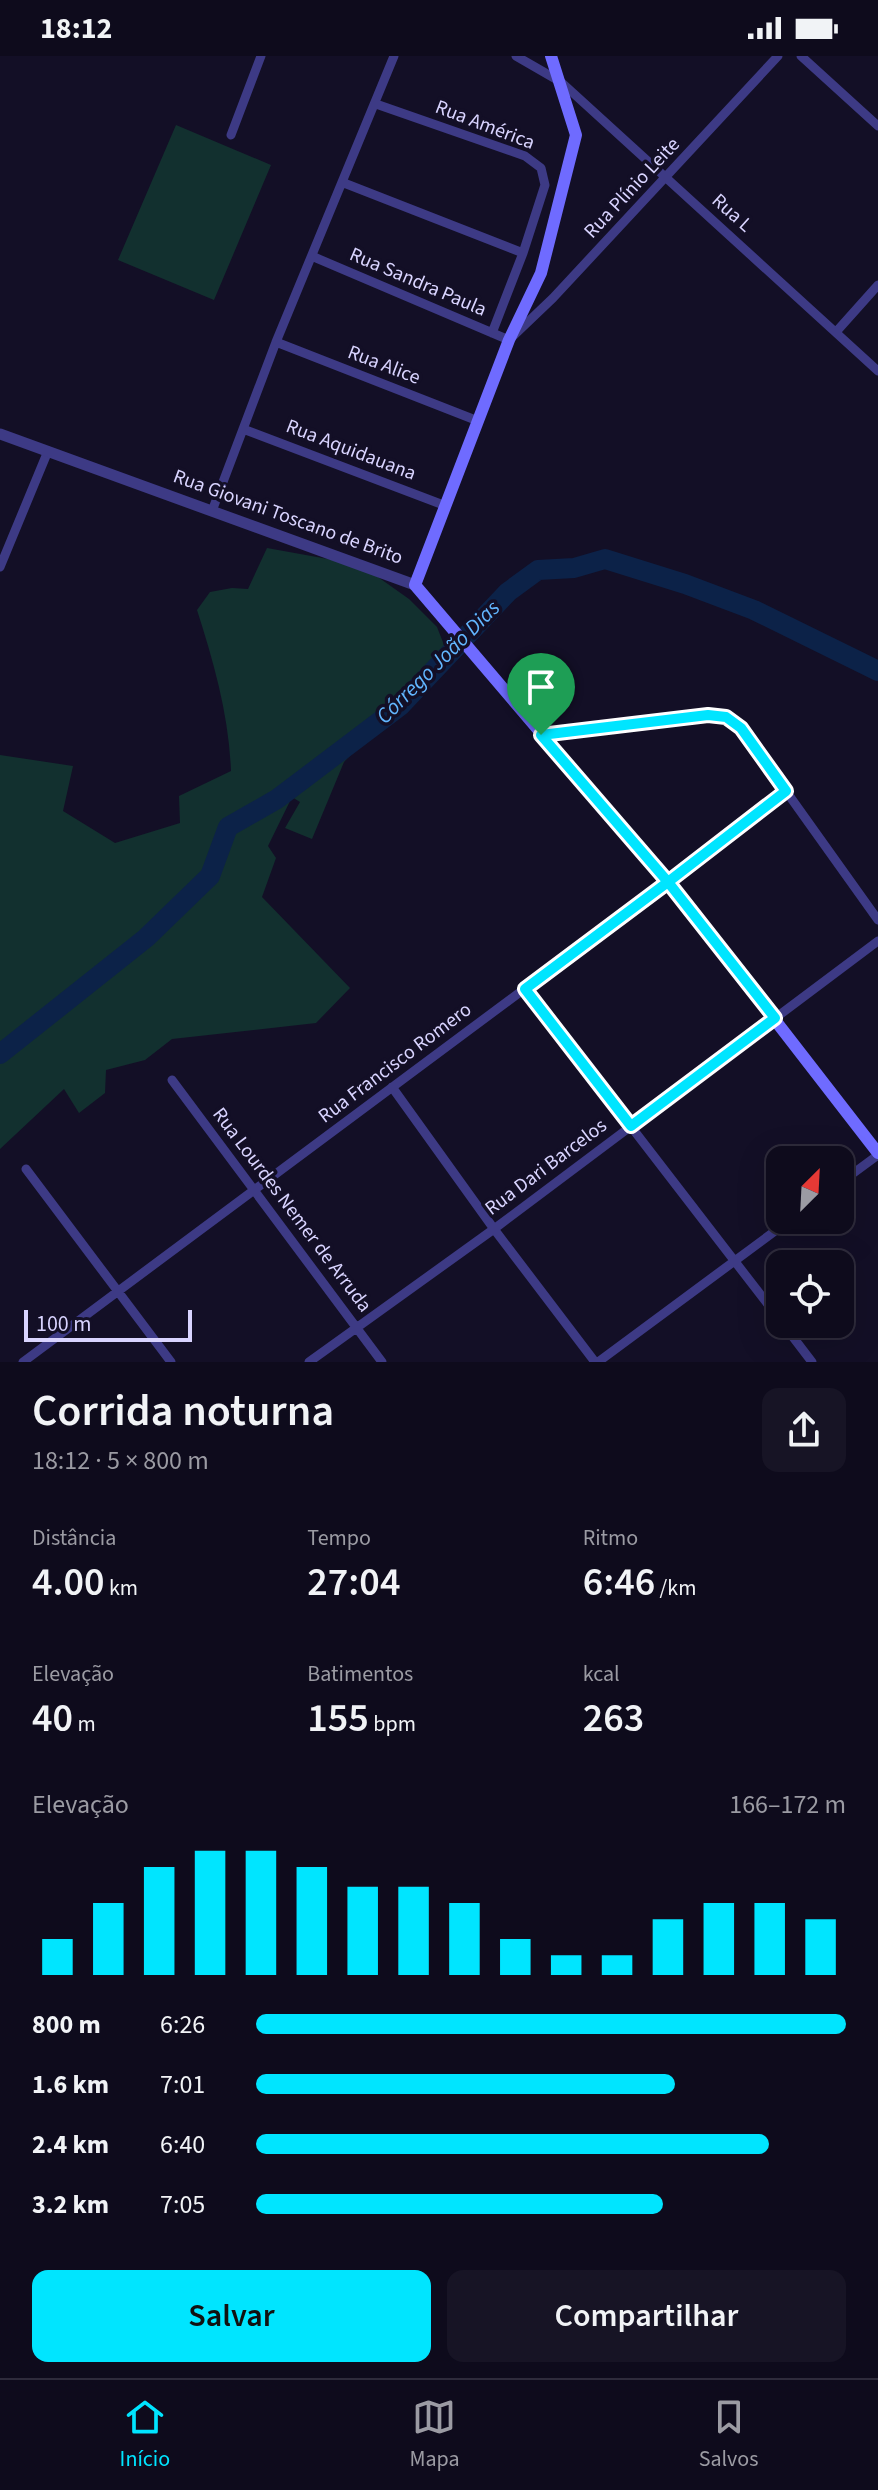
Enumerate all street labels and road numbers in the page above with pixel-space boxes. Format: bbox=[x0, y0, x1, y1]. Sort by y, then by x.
street label: Rua América bbox=[431, 93, 539, 157]
street label: Rua Plínio Leite bbox=[578, 131, 686, 245]
street label: Rua L bbox=[706, 187, 759, 239]
street label: Rua Sandra Paula bbox=[345, 241, 491, 323]
street label: Rua Alice bbox=[344, 338, 424, 392]
street label: Rua Aquidauana bbox=[282, 412, 420, 488]
street label: Rua Giovani Toscano de Brito bbox=[169, 462, 407, 572]
street label: Rua Francisco Romero bbox=[313, 996, 477, 1130]
street label: Rua Lourdes Nemer de Arruda bbox=[206, 1102, 378, 1318]
street label: Rua Dari Barcelos bbox=[479, 1112, 613, 1222]

